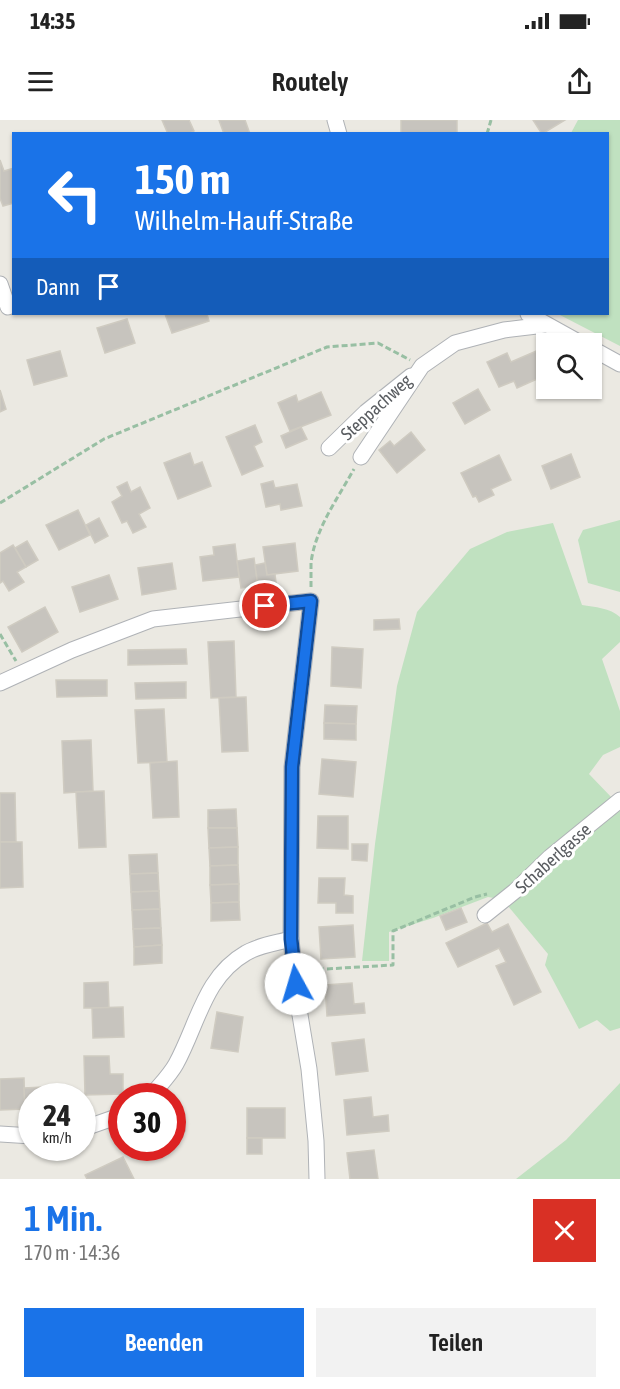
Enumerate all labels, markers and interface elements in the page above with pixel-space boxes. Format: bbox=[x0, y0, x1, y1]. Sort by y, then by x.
text: 14:35 bbox=[30, 8, 75, 34]
icon: menu bbox=[24, 65, 57, 98]
icon: share bbox=[563, 65, 596, 98]
text: Routely bbox=[271, 66, 349, 97]
text: 150 m bbox=[135, 155, 230, 203]
icon: left bbox=[36, 156, 114, 234]
text: Wilhelm-Hauff-Straße bbox=[135, 205, 353, 236]
icon: arrive bbox=[92, 270, 125, 303]
text: Dann bbox=[36, 274, 80, 300]
map controls bbox=[536, 333, 602, 399]
button: search bbox=[536, 333, 602, 399]
street label: Steppachweg bbox=[336, 370, 416, 444]
pin bbox=[239, 580, 290, 631]
icon: arrive bbox=[248, 589, 281, 622]
street label: Schaberlgasse bbox=[511, 819, 595, 897]
position arrow bbox=[264, 952, 328, 1016]
speed limit sign: 30 bbox=[108, 1083, 186, 1161]
text: 24 bbox=[43, 1098, 71, 1132]
text: km/h bbox=[42, 1129, 72, 1146]
text: 1 Min. bbox=[24, 1197, 102, 1239]
button: close bbox=[533, 1199, 596, 1262]
text: 170 m · 14:36 bbox=[24, 1241, 120, 1264]
button: Beenden bbox=[24, 1308, 304, 1377]
button: Teilen bbox=[316, 1308, 596, 1377]

